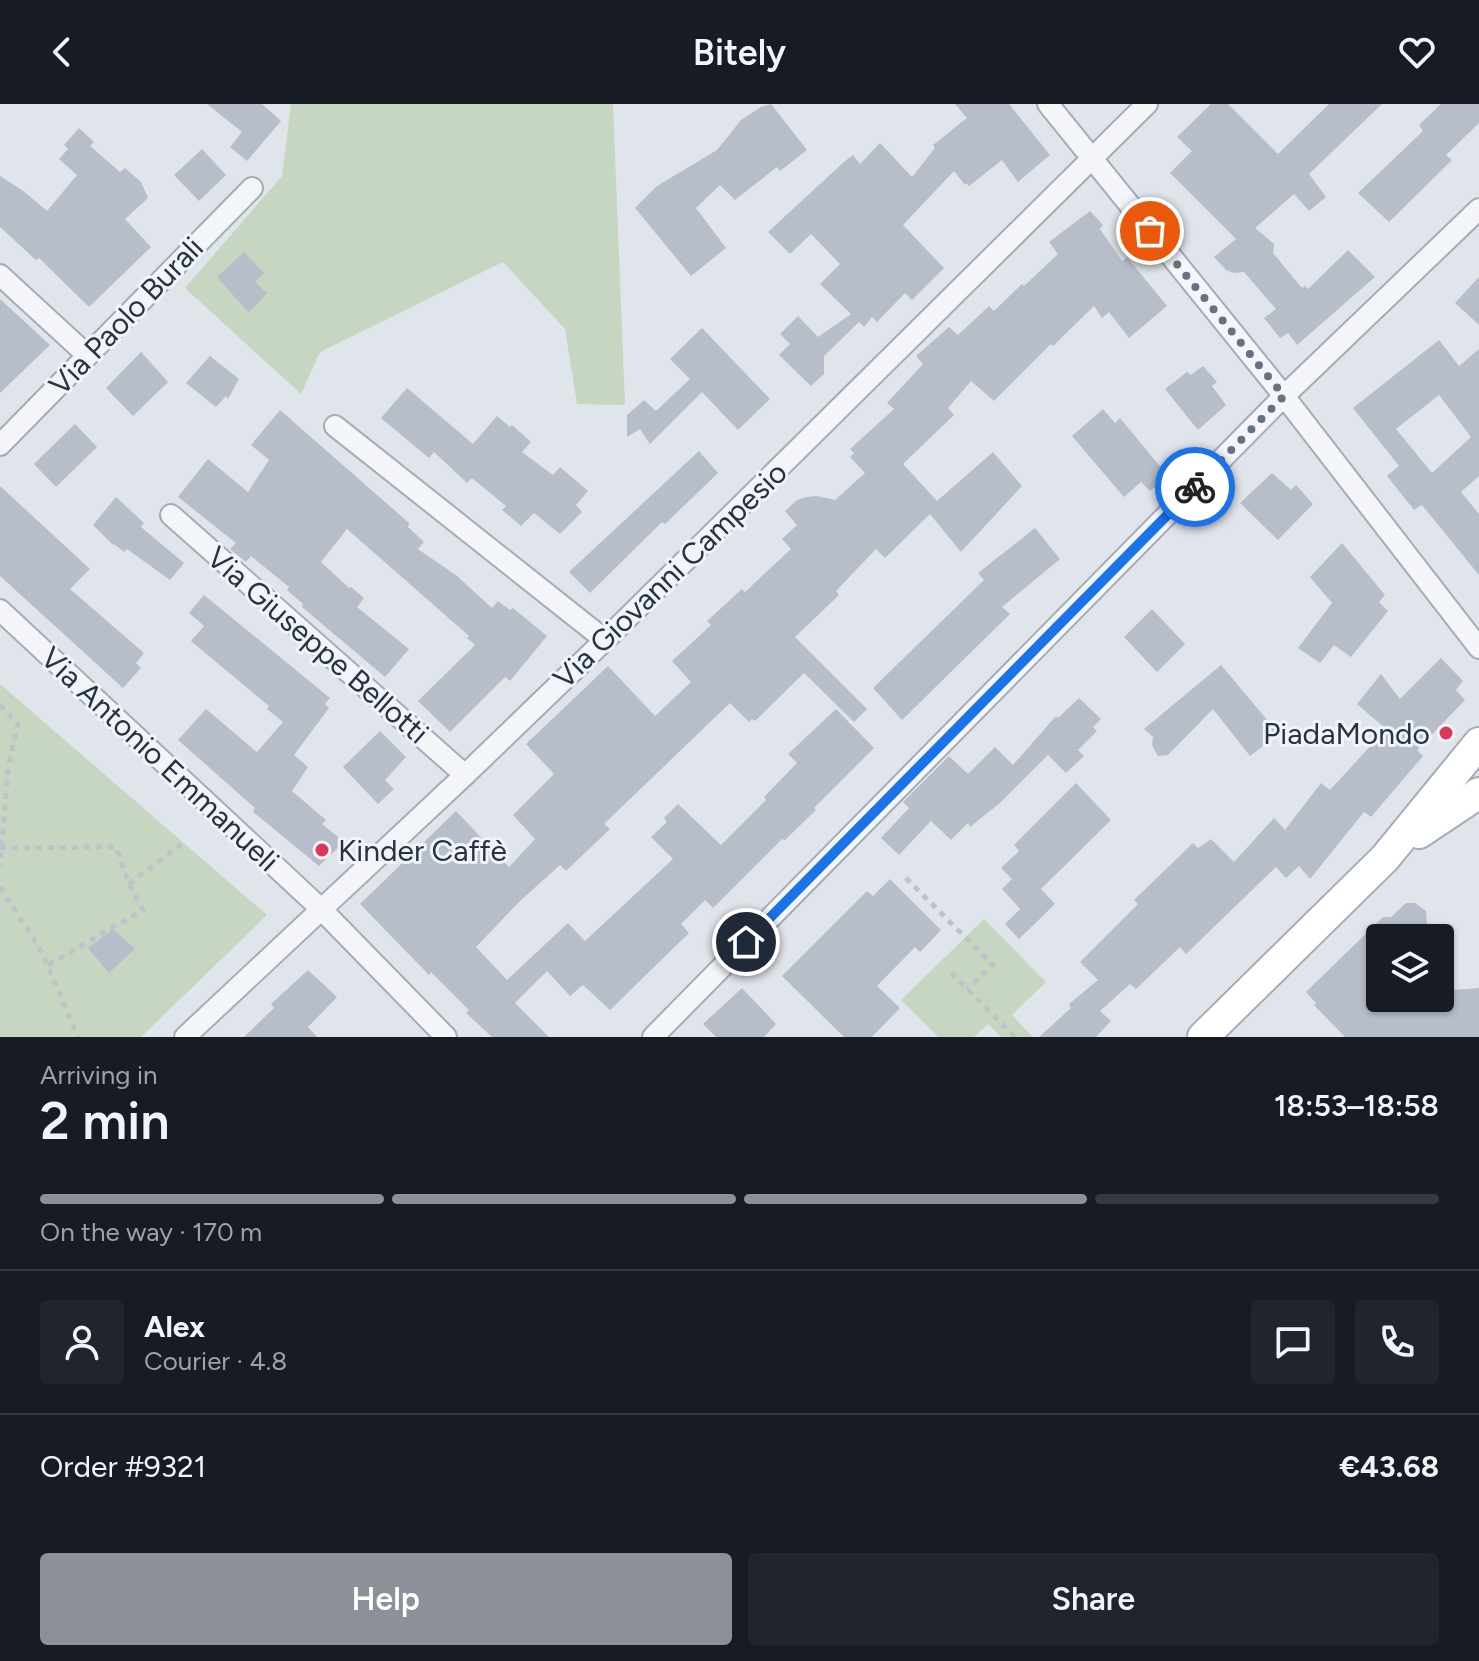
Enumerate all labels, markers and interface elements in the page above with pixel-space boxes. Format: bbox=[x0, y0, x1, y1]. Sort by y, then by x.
icon: back bbox=[40, 30, 84, 74]
icon: heart bbox=[1395, 30, 1439, 74]
text: Bitely bbox=[693, 31, 786, 74]
pin bbox=[1116, 197, 1184, 265]
icon: bag bbox=[1128, 209, 1172, 253]
street label: Via Paolo Burali bbox=[41, 229, 211, 403]
courier bbox=[1155, 447, 1235, 527]
street label: Via Giovanni Campesio bbox=[545, 454, 795, 696]
icon: bike bbox=[1173, 465, 1217, 509]
street label: Via Giuseppe Bellotti bbox=[200, 539, 436, 751]
street label: Via Antonio Emmanueli bbox=[33, 639, 287, 879]
place label: PiadaMondo bbox=[1263, 715, 1430, 752]
marker: PiadaMondo bbox=[1437, 724, 1455, 742]
place label: Kinder Caffè bbox=[338, 832, 507, 869]
marker: Kinder Caffè bbox=[313, 841, 331, 859]
pin bbox=[712, 908, 780, 976]
icon: home bbox=[724, 920, 768, 964]
map controls bbox=[1366, 924, 1454, 1012]
button: layers bbox=[1366, 924, 1454, 1012]
text: Arriving in bbox=[40, 1059, 158, 1091]
text: 18:53–18:58 bbox=[1274, 1087, 1439, 1124]
text: 2 min bbox=[40, 1090, 169, 1152]
text: On the way · 170 m bbox=[40, 1216, 262, 1248]
button: person bbox=[40, 1300, 124, 1384]
button: chat bbox=[1251, 1300, 1335, 1384]
button: phone bbox=[1355, 1300, 1439, 1384]
text: Alex bbox=[144, 1308, 205, 1345]
text: Courier · 4.8 bbox=[144, 1345, 287, 1377]
text: Order #9321 bbox=[40, 1448, 206, 1485]
text: €43.68 bbox=[1339, 1448, 1439, 1485]
button: Help bbox=[40, 1553, 732, 1645]
button: Share bbox=[748, 1553, 1439, 1645]

